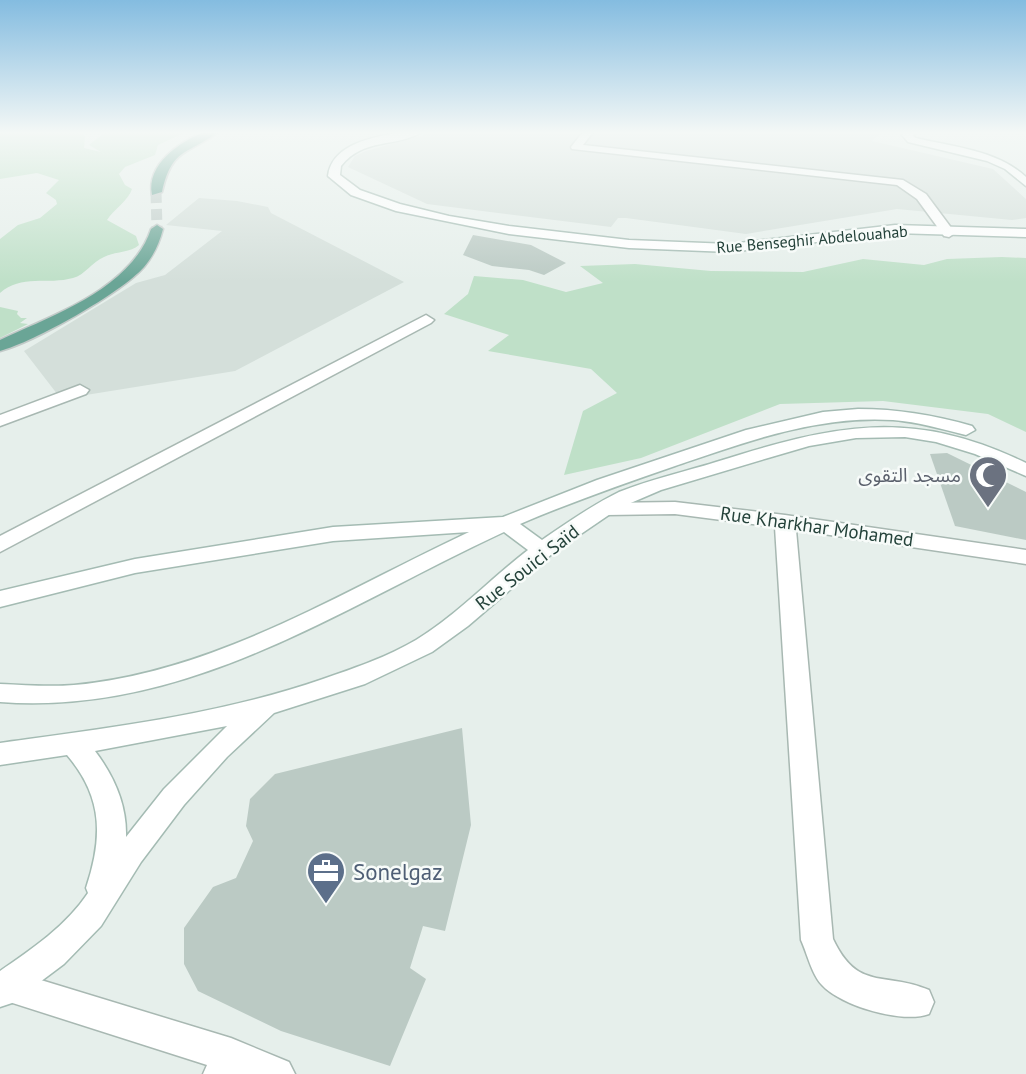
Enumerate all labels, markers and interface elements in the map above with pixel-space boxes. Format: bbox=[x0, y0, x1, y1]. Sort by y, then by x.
street label: Rue Benseghir Abdelouahab bbox=[715, 221, 909, 257]
mosque icon: مسجد التقوى bbox=[967, 454, 1009, 509]
place label: مسجد التقوى bbox=[858, 463, 961, 487]
street label: Rue Kharkhar Mohamed bbox=[719, 501, 915, 551]
street label: Rue Souici Saïd bbox=[470, 519, 584, 615]
office icon: Sonelgaz bbox=[305, 850, 347, 905]
place label: Sonelgaz bbox=[353, 857, 443, 886]

